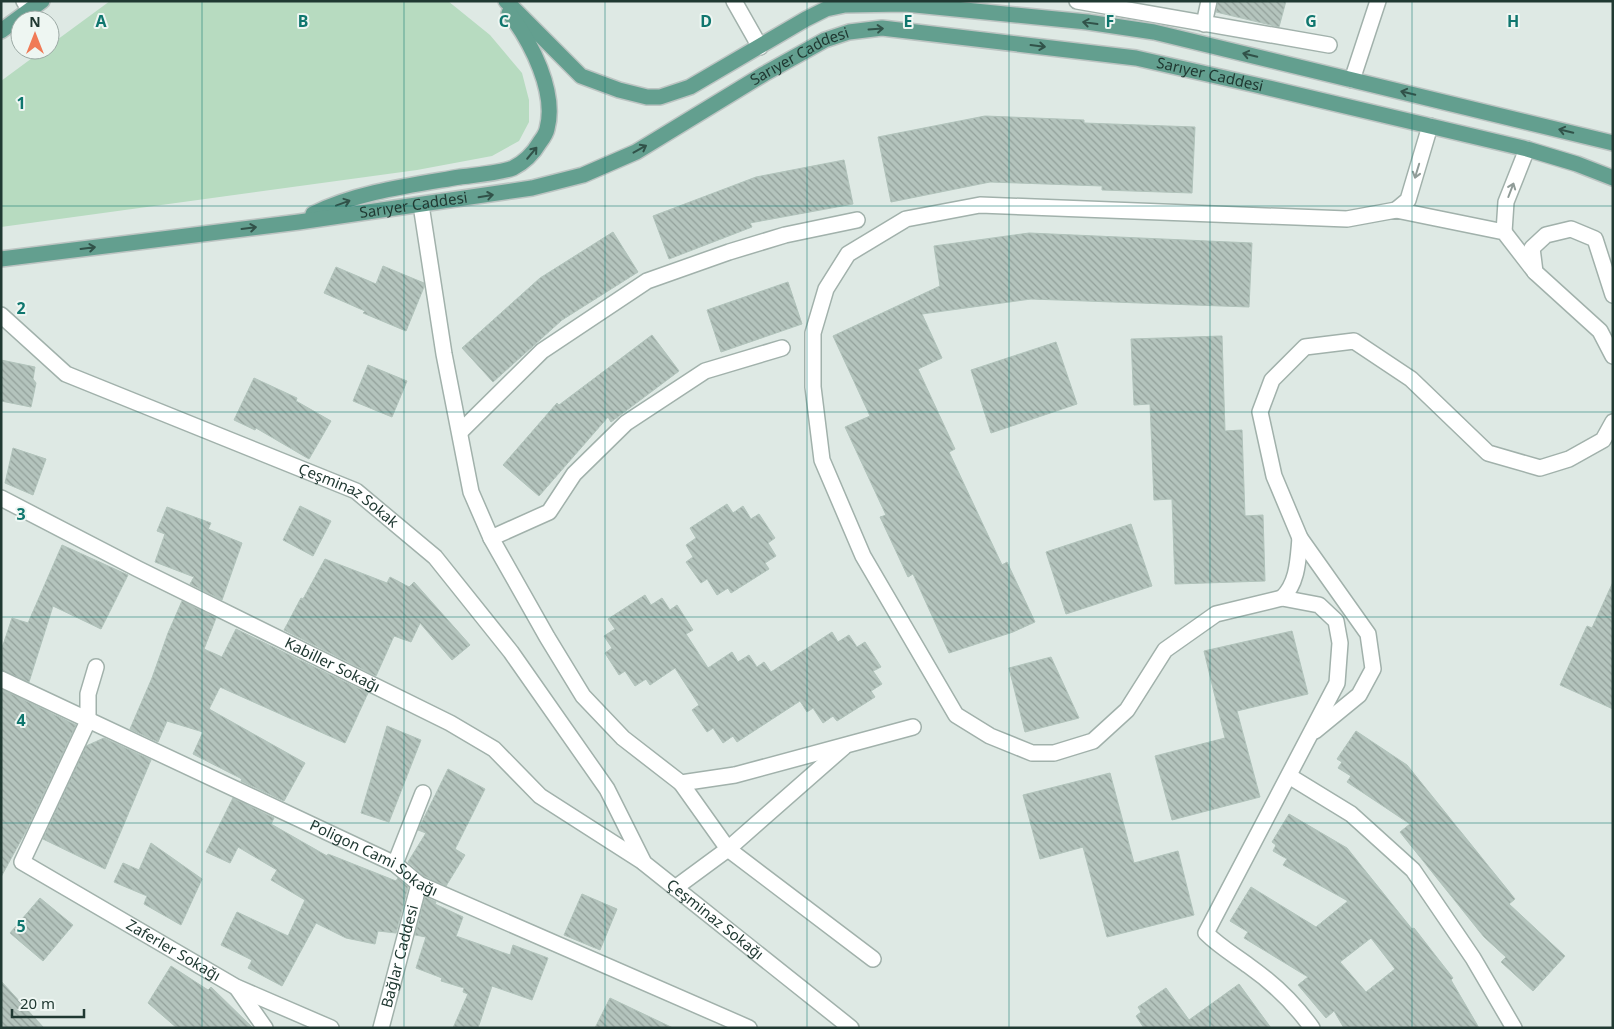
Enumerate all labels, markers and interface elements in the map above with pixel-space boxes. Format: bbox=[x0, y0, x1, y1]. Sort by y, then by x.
north arrow bbox=[10, 10, 60, 60]
text: A bbox=[95, 10, 107, 32]
text: B bbox=[298, 10, 308, 32]
text: C bbox=[499, 10, 509, 32]
text: D bbox=[700, 10, 712, 32]
text: E bbox=[904, 10, 913, 32]
text: F bbox=[1106, 10, 1114, 32]
text: G bbox=[1305, 10, 1317, 32]
text: H bbox=[1507, 10, 1519, 32]
text: N bbox=[29, 12, 41, 31]
one-way arrow bbox=[1083, 18, 1099, 28]
street label: Sarıyer Caddesi bbox=[746, 22, 851, 89]
one-way arrow bbox=[868, 24, 884, 34]
one-way arrow bbox=[1029, 41, 1045, 51]
one-way arrow bbox=[1242, 50, 1258, 59]
street label: Sarıyer Caddesi bbox=[1155, 52, 1266, 95]
one-way arrow bbox=[1400, 88, 1416, 97]
text: 1 bbox=[16, 92, 26, 114]
one-way arrow bbox=[1558, 126, 1574, 135]
one-way arrow bbox=[633, 144, 647, 154]
one-way arrow bbox=[526, 147, 537, 160]
one-way arrow bbox=[1411, 162, 1421, 178]
one-way arrow bbox=[1507, 182, 1516, 198]
street label: Sarıyer Caddesi bbox=[358, 187, 469, 222]
one-way arrow bbox=[477, 190, 493, 200]
one-way arrow bbox=[335, 198, 351, 207]
one-way arrow bbox=[241, 223, 257, 233]
one-way arrow bbox=[80, 243, 96, 253]
text: 2 bbox=[16, 297, 26, 319]
street label: Çeşminaz Sokak bbox=[296, 458, 403, 531]
text: 3 bbox=[16, 503, 26, 525]
street label: Kabiller Sokağı bbox=[282, 632, 384, 696]
text: 4 bbox=[16, 709, 26, 731]
street label: Poligon Cami Sokağı bbox=[307, 814, 441, 900]
street label: Çeşminaz Sokağı bbox=[663, 874, 768, 964]
street label: Bağlar Caddesi bbox=[376, 903, 422, 1010]
street label: Zaferler Sokağı bbox=[123, 914, 225, 985]
text: 5 bbox=[16, 915, 26, 937]
scale bar bbox=[12, 986, 85, 1018]
text: 20 m bbox=[20, 993, 55, 1013]

